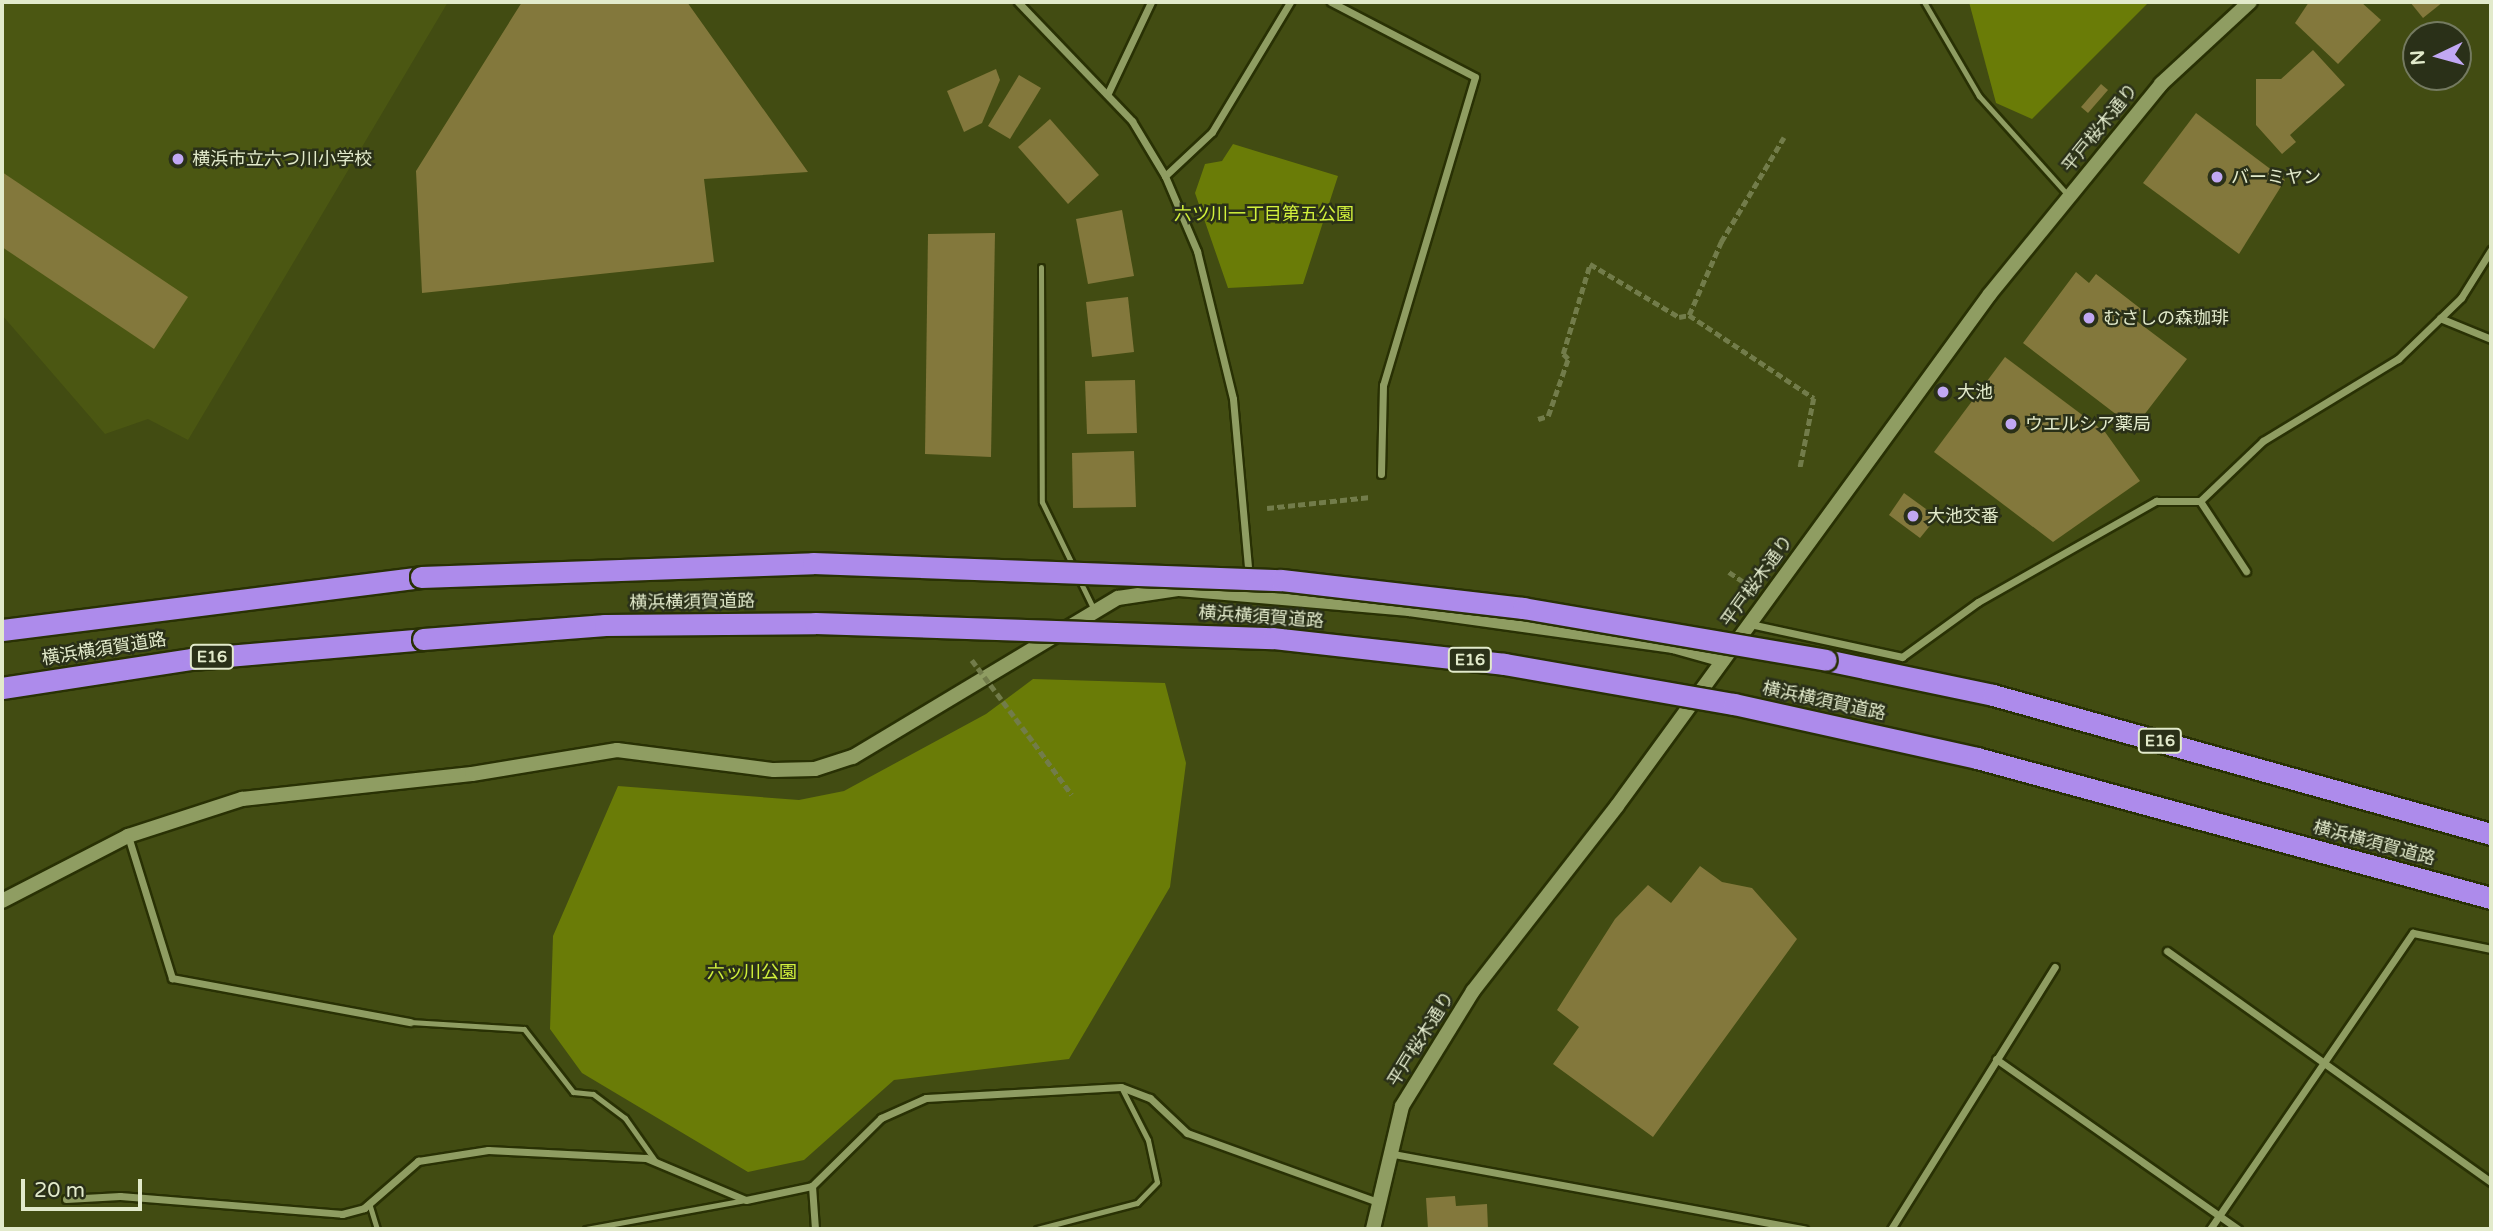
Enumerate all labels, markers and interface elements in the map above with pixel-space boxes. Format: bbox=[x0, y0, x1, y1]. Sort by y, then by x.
north arrow bbox=[2402, 21, 2472, 91]
text: N bbox=[2406, 49, 2430, 66]
street label: 平戸桜木通り bbox=[2058, 79, 2142, 177]
place label: 横浜市立六つ川小学校 bbox=[192, 148, 372, 170]
marker: 横浜市立六つ川小学校 bbox=[170, 151, 186, 167]
place label: バーミヤン bbox=[2231, 166, 2321, 188]
marker: バーミヤン bbox=[2209, 169, 2225, 185]
park label: 六ツ川一丁目第五公園 bbox=[1174, 203, 1354, 225]
place label: むさしの森珈琲 bbox=[2103, 307, 2229, 329]
marker: むさしの森珈琲 bbox=[2081, 310, 2097, 326]
place label: 大池 bbox=[1957, 381, 1993, 403]
marker: 大池 bbox=[1935, 384, 1951, 400]
place label: ウエルシア薬局 bbox=[2025, 413, 2151, 435]
marker: ウエルシア薬局 bbox=[2003, 416, 2019, 432]
place label: 大池交番 bbox=[1927, 505, 1999, 527]
marker: 大池交番 bbox=[1905, 508, 1921, 524]
street label: 平戸桜木通り bbox=[1717, 531, 1797, 631]
street label: 横浜横須賀道路 bbox=[629, 590, 755, 614]
street label: 横浜横須賀道路 bbox=[1197, 602, 1325, 632]
street label: 横浜横須賀道路 bbox=[40, 628, 168, 670]
road number: E16 bbox=[189, 644, 235, 670]
road number: E16 bbox=[1447, 648, 1493, 673]
street label: 横浜横須賀道路 bbox=[1760, 677, 1888, 725]
road number: E16 bbox=[2137, 728, 2183, 754]
street label: 横浜横須賀道路 bbox=[2310, 816, 2438, 870]
park label: 六ッ川公園 bbox=[707, 961, 797, 983]
street label: 平戸桜木通り bbox=[1383, 987, 1459, 1091]
scale bar bbox=[24, 1164, 145, 1208]
text: 20 m bbox=[34, 1178, 85, 1203]

